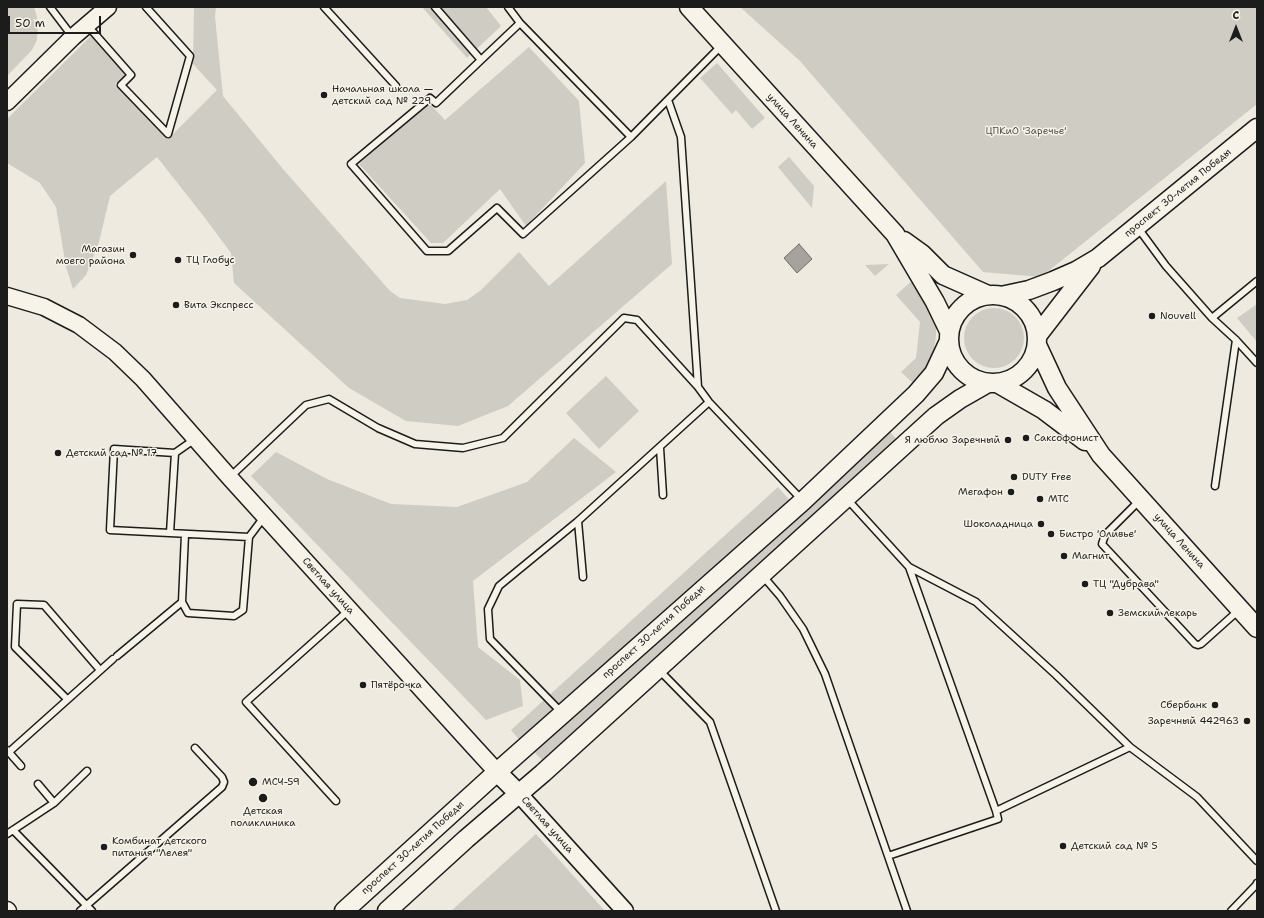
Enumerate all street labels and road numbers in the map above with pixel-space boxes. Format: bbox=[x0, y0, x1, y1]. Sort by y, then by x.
street label: улица Ленина bbox=[764, 91, 820, 151]
street label: проспект 30-летия Победы bbox=[1122, 146, 1234, 240]
street label: улица Ленина bbox=[1151, 511, 1207, 571]
street label: Светлая улица bbox=[299, 555, 357, 617]
street label: проспект 30-летия Победы bbox=[600, 583, 708, 681]
street label: Светлая улица bbox=[518, 794, 576, 856]
street label: проспект 30-летия Победы bbox=[359, 799, 467, 897]

